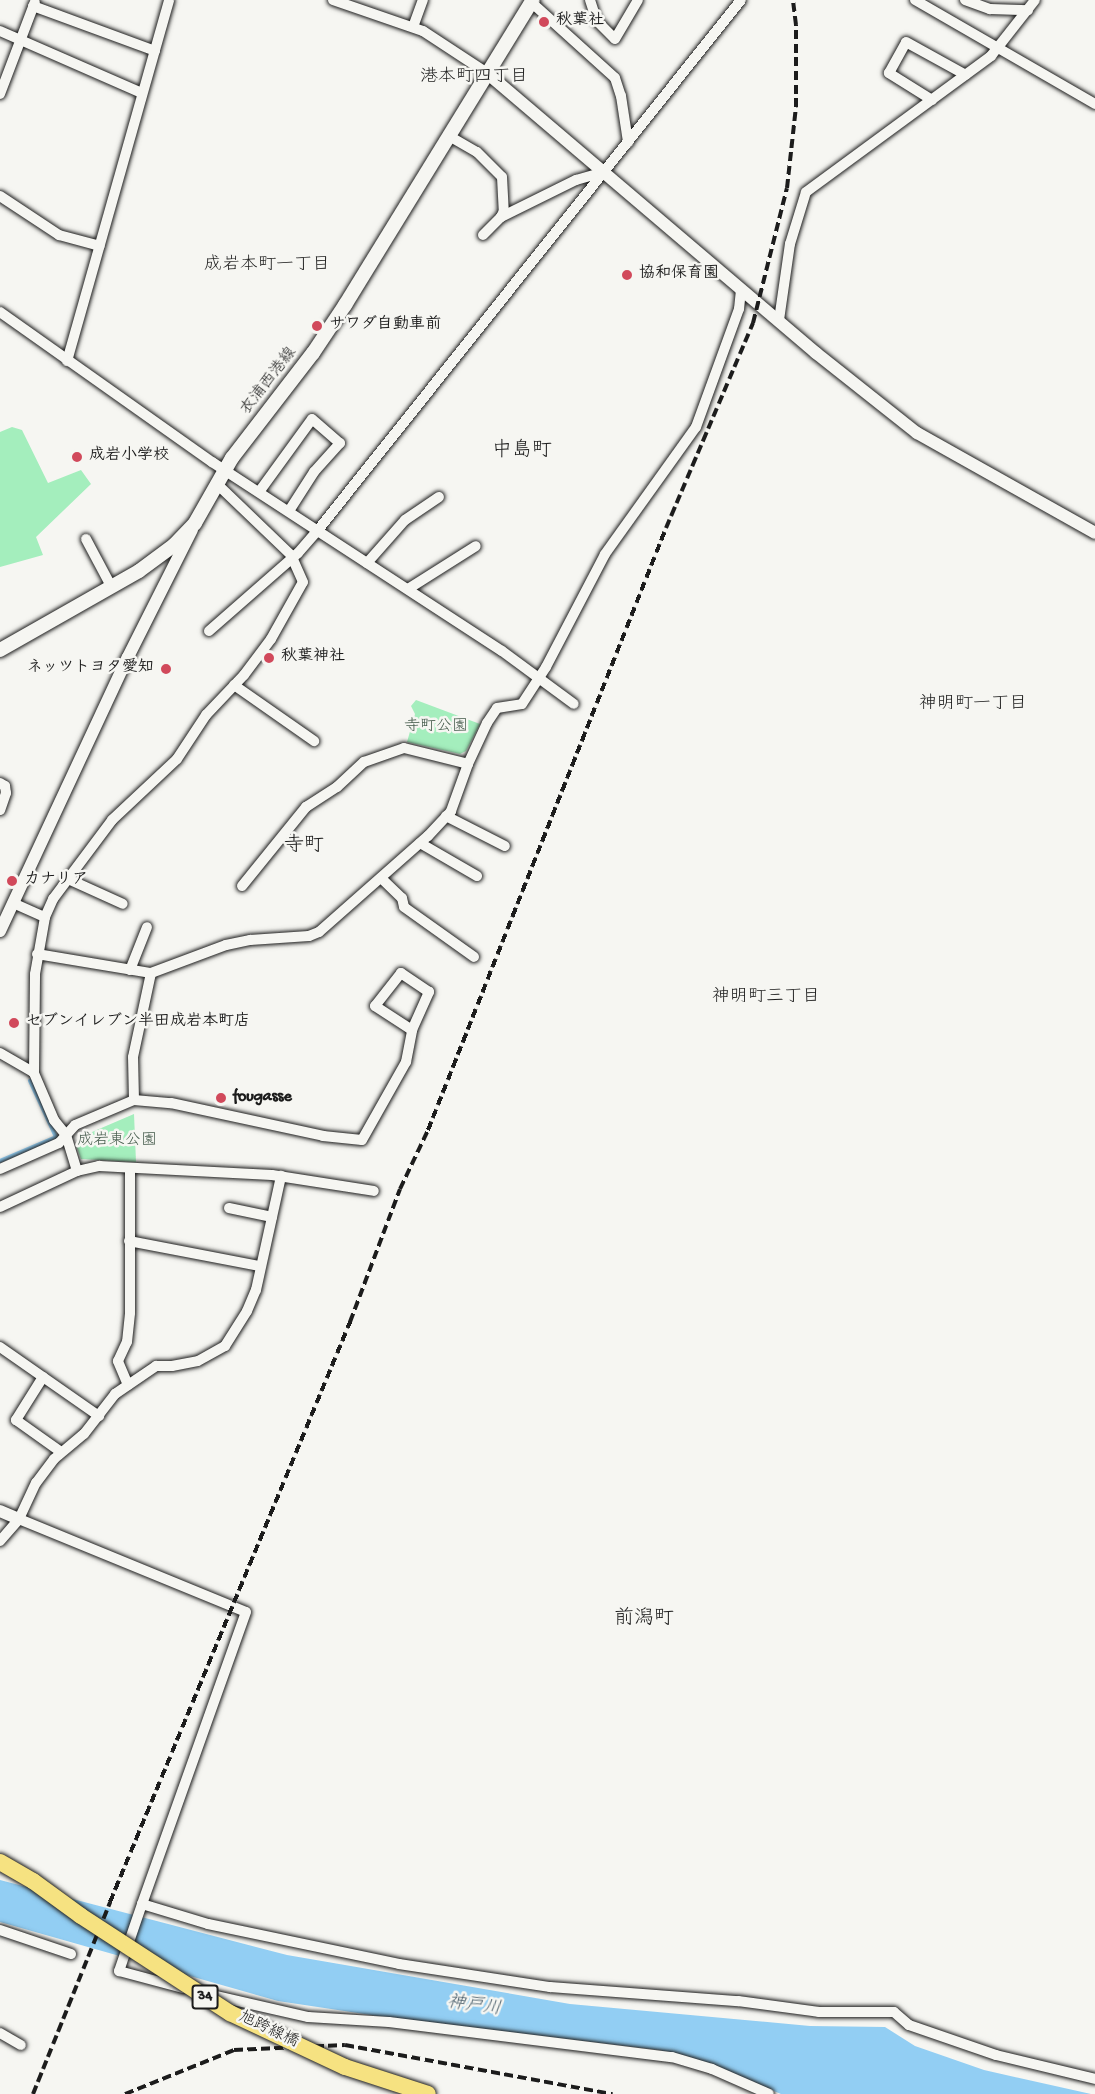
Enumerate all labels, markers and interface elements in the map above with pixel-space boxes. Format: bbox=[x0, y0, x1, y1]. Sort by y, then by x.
place label: 秋葉社 bbox=[556, 12, 604, 32]
marker: 秋葉社 bbox=[537, 15, 551, 29]
district label: 港本町四丁目 bbox=[420, 67, 528, 89]
district label: 成岩本町一丁目 bbox=[204, 255, 330, 277]
place label: 協和保育園 bbox=[639, 265, 719, 285]
marker: 協和保育園 bbox=[620, 268, 634, 282]
place label: サワダ自動車前 bbox=[329, 316, 441, 336]
marker: サワダ自動車前 bbox=[310, 319, 324, 333]
street label: 衣浦西港線 bbox=[238, 345, 302, 419]
district label: 中島町 bbox=[492, 439, 552, 463]
place label: 成岩小学校 bbox=[89, 447, 169, 467]
marker: 成岩小学校 bbox=[70, 450, 84, 464]
place label: 秋葉神社 bbox=[281, 648, 345, 668]
marker: 秋葉神社 bbox=[262, 651, 276, 665]
place label: ネッツトヨタ愛知 bbox=[26, 659, 154, 679]
marker: ネッツトヨタ愛知 bbox=[159, 662, 173, 676]
district label: 神明町一丁目 bbox=[919, 694, 1027, 716]
park label: 寺町公園 bbox=[404, 718, 468, 738]
district label: 寺町 bbox=[284, 834, 324, 858]
place label: カナリア bbox=[24, 871, 88, 891]
marker: カナリア bbox=[5, 874, 19, 888]
district label: 神明町三丁目 bbox=[712, 987, 820, 1009]
place label: セブンイレブン半田成岩本町店 bbox=[26, 1013, 250, 1033]
marker: セブンイレブン半田成岩本町店 bbox=[7, 1016, 21, 1030]
place label: fougasse bbox=[233, 1088, 292, 1108]
marker: fougasse bbox=[214, 1091, 228, 1105]
park label: 成岩東公園 bbox=[77, 1132, 157, 1152]
district label: 前潟町 bbox=[614, 1607, 674, 1631]
road number: 34 bbox=[192, 1985, 218, 2009]
water label: 神戸川 bbox=[446, 1993, 502, 2021]
street label: 旭跨線橋 bbox=[235, 2009, 301, 2053]

